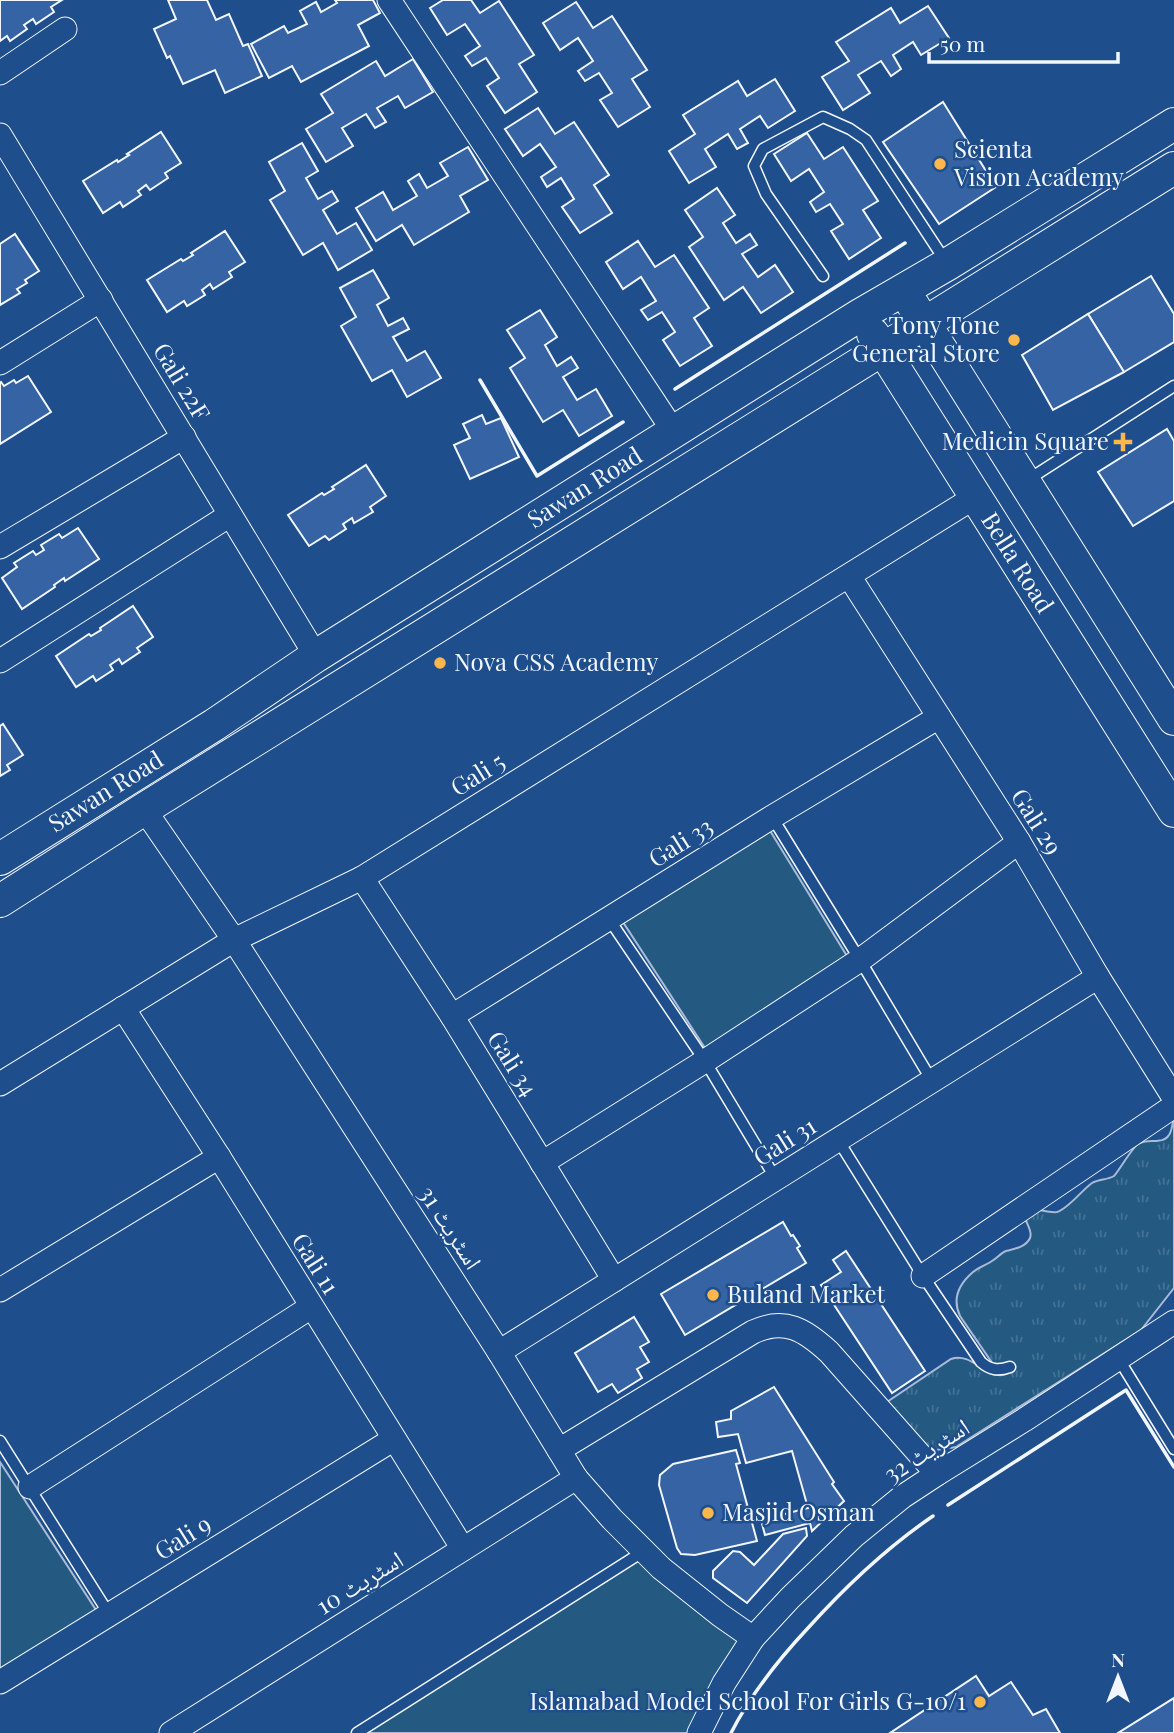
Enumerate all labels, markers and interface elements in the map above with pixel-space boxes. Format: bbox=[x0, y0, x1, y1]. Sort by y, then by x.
scale bar bbox=[929, 21, 1118, 65]
text: 50 m bbox=[940, 29, 986, 57]
place label: Scienta Vision Academy bbox=[953, 132, 1124, 192]
marker: Scienta Vision Academy bbox=[932, 156, 948, 172]
place label: Tony Tone General Store bbox=[852, 308, 1000, 368]
marker: Tony Tone General Store bbox=[1006, 332, 1022, 348]
street label: Gali 22F bbox=[147, 336, 218, 426]
place label: Medicin Square bbox=[942, 424, 1109, 456]
marker: Medicin Square bbox=[1115, 434, 1131, 450]
street label: Sawan Road bbox=[520, 438, 648, 534]
street label: Bella Road bbox=[975, 506, 1062, 618]
place label: Nova CSS Academy bbox=[454, 645, 658, 677]
marker: Nova CSS Academy bbox=[432, 655, 448, 671]
street label: Sawan Road bbox=[41, 742, 169, 838]
street label: Gali 5 bbox=[444, 744, 510, 802]
street label: Gali 29 bbox=[1005, 782, 1070, 860]
street label: Gali 33 bbox=[642, 809, 718, 873]
street label: Gali 34 bbox=[481, 1024, 546, 1102]
street label: Gali 31 bbox=[747, 1109, 821, 1172]
street label: اسٹریٹ 31 bbox=[413, 1179, 491, 1275]
street label: Gali 11 bbox=[286, 1226, 348, 1300]
place label: Buland Market bbox=[727, 1277, 886, 1309]
marker: Buland Market bbox=[705, 1287, 721, 1303]
street label: اسٹریٹ 32 bbox=[877, 1410, 975, 1489]
place label: Masjid Osman bbox=[722, 1495, 875, 1527]
marker: Masjid Osman bbox=[700, 1505, 716, 1521]
street label: Gali 9 bbox=[148, 1507, 216, 1566]
street label: اسٹریٹ 10 bbox=[309, 1542, 409, 1621]
north arrow bbox=[1083, 1642, 1153, 1712]
text: N bbox=[1111, 1646, 1125, 1672]
place label: Islamabad Model School For Girls G-10/1 bbox=[530, 1684, 966, 1716]
marker: Islamabad Model School For Girls G-10/1 bbox=[972, 1694, 988, 1710]

